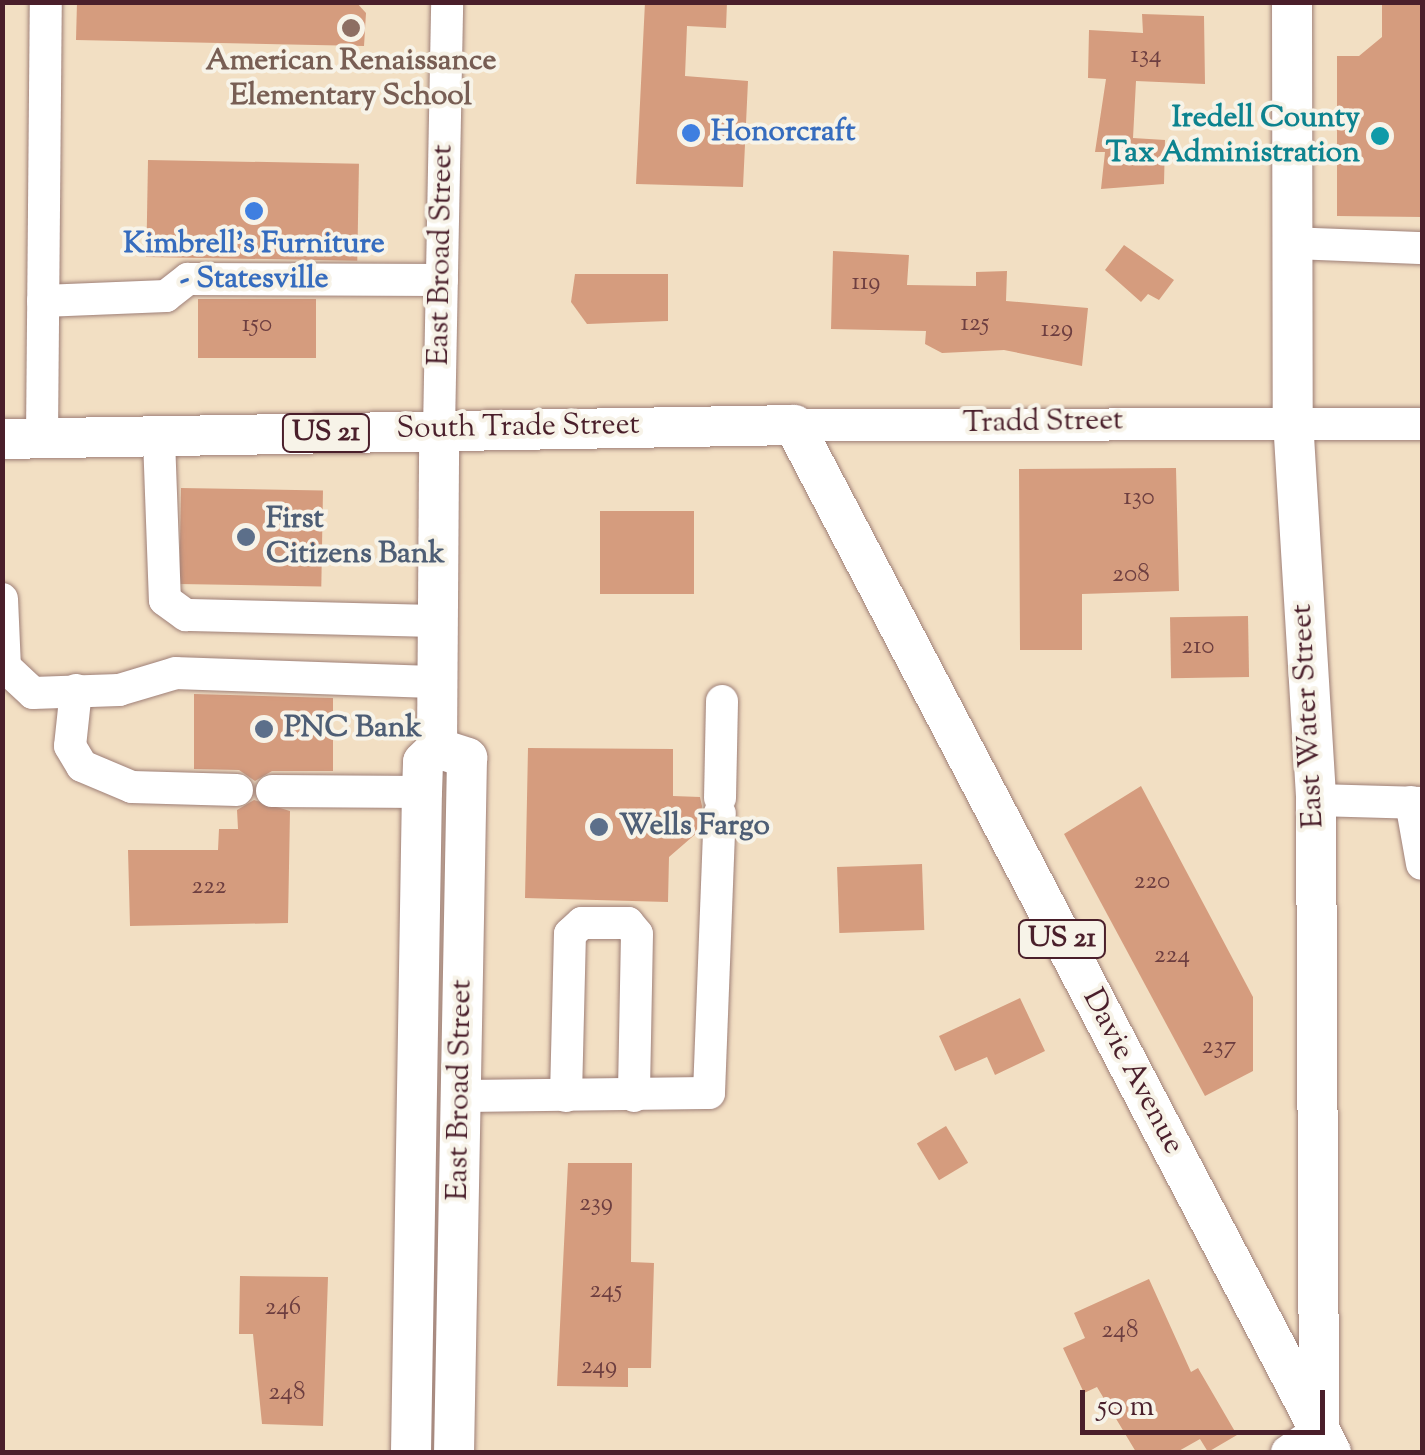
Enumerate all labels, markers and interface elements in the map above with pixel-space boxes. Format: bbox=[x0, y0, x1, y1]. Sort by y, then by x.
marker: American Renaissance Elementary School bbox=[340, 17, 362, 39]
house number: 134 bbox=[1130, 41, 1162, 71]
place label: American Renaissance Elementary School bbox=[205, 44, 497, 114]
place label: Iredell County Tax Administration bbox=[1106, 101, 1360, 172]
place label: Honorcraft bbox=[711, 115, 855, 151]
marker: Honorcraft bbox=[680, 122, 702, 144]
marker: Iredell County Tax Administration bbox=[1369, 125, 1391, 147]
street label: East Broad Street bbox=[422, 144, 462, 366]
marker: Kimbrell's Furniture - Statesville bbox=[243, 200, 265, 222]
place label: Kimbrell's Furniture - Statesville bbox=[123, 227, 385, 298]
house number: 119 bbox=[852, 268, 880, 298]
house number: 125 bbox=[961, 309, 989, 339]
house number: 150 bbox=[242, 310, 272, 340]
house number: 129 bbox=[1041, 315, 1073, 345]
street label: Tradd Street bbox=[962, 404, 1124, 442]
street label: South Trade Street bbox=[396, 408, 640, 448]
road number: US 21 bbox=[281, 410, 371, 456]
house number: 130 bbox=[1123, 483, 1155, 513]
place label: First Citizens Bank bbox=[266, 502, 445, 572]
marker: First Citizens Bank bbox=[235, 526, 257, 548]
house number: 208 bbox=[1112, 560, 1150, 590]
street label: East Water Street bbox=[1285, 603, 1333, 829]
house number: 210 bbox=[1181, 632, 1215, 662]
place label: PNC Bank bbox=[284, 711, 422, 747]
marker: PNC Bank bbox=[253, 718, 275, 740]
place label: Wells Fargo bbox=[619, 809, 770, 845]
marker: Wells Fargo bbox=[588, 816, 610, 838]
house number: 220 bbox=[1134, 867, 1170, 897]
house number: 222 bbox=[191, 872, 227, 902]
road number: US 21 bbox=[1017, 916, 1107, 962]
house number: 224 bbox=[1154, 941, 1190, 971]
street label: East Broad Street bbox=[441, 979, 481, 1201]
street label: Davie Avenue bbox=[1073, 983, 1191, 1161]
house number: 237 bbox=[1202, 1032, 1236, 1062]
house number: 239 bbox=[579, 1189, 613, 1219]
house number: 245 bbox=[590, 1276, 622, 1306]
house number: 246 bbox=[265, 1293, 301, 1323]
house number: 248 bbox=[1102, 1316, 1138, 1346]
house number: 249 bbox=[581, 1352, 617, 1382]
scale bar bbox=[1085, 1370, 1330, 1432]
house number: 248 bbox=[269, 1378, 305, 1408]
text: 50 m bbox=[1097, 1386, 1154, 1429]

